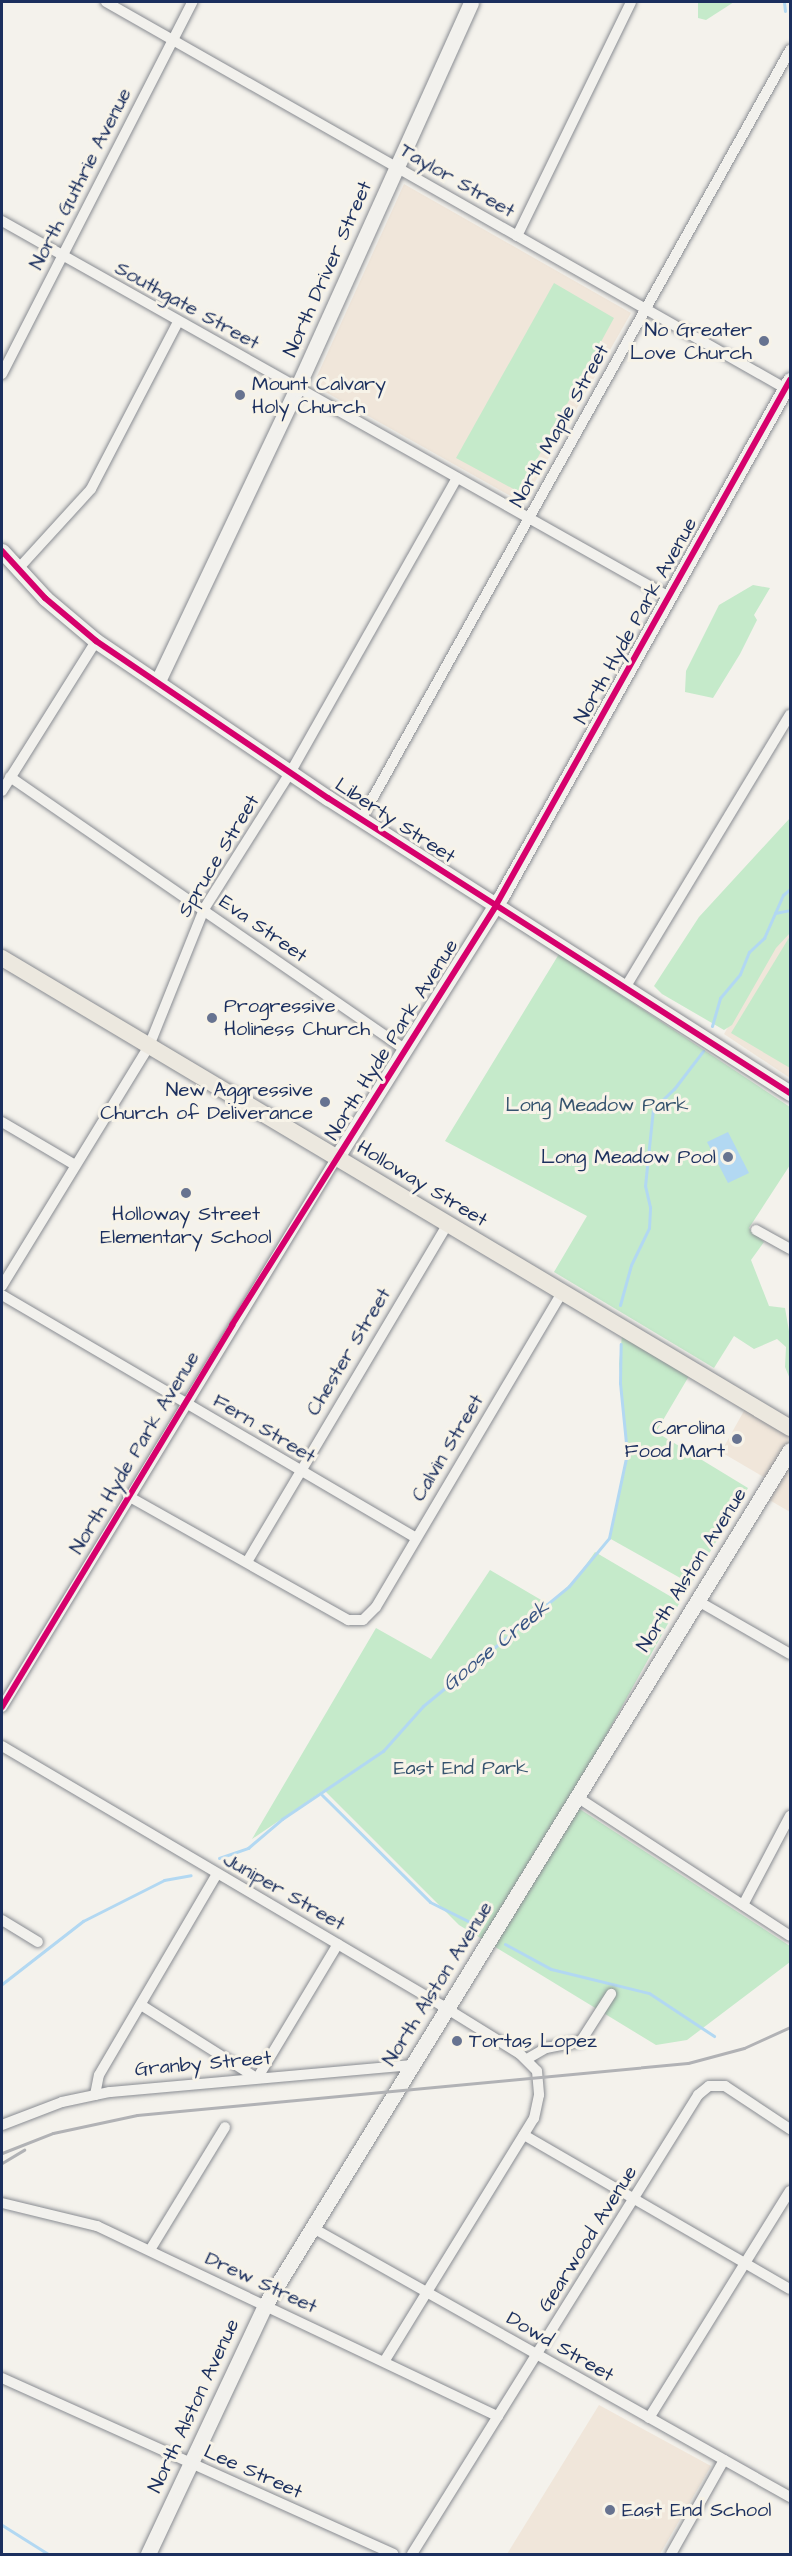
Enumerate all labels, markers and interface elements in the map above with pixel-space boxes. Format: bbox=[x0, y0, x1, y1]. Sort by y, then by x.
street label: North Guthrie Avenue bbox=[25, 84, 137, 274]
street label: Taylor Street bbox=[395, 138, 519, 224]
street label: North Driver Street bbox=[278, 177, 378, 361]
street label: Southgate Street bbox=[111, 256, 263, 356]
place label: No Greater Love Church bbox=[630, 318, 752, 365]
marker: No Greater Love Church bbox=[757, 334, 771, 348]
street label: North Maple Street bbox=[505, 340, 615, 512]
place label: Mount Calvary Holy Church bbox=[252, 372, 386, 419]
marker: Mount Calvary Holy Church bbox=[233, 388, 247, 402]
street label: North Hyde Park Avenue bbox=[569, 514, 703, 728]
street label: Liberty Street bbox=[330, 773, 460, 869]
street label: Spruce Street bbox=[173, 791, 265, 921]
street label: Eva Street bbox=[214, 890, 312, 968]
street label: North Hyde Park Avenue bbox=[320, 935, 464, 1145]
place label: Progressive Holiness Church bbox=[224, 994, 370, 1041]
marker: Progressive Holiness Church bbox=[205, 1011, 219, 1025]
place label: New Aggressive Church of Deliverance bbox=[100, 1078, 313, 1125]
park label: Long Meadow Park bbox=[506, 1093, 688, 1117]
marker: New Aggressive Church of Deliverance bbox=[318, 1095, 332, 1109]
street label: Holloway Street bbox=[352, 1136, 492, 1232]
place label: Long Meadow Pool bbox=[541, 1145, 716, 1169]
marker: Long Meadow Pool bbox=[721, 1150, 735, 1164]
marker: Holloway Street Elementary School bbox=[179, 1186, 193, 1200]
place label: Holloway Street Elementary School bbox=[100, 1202, 272, 1249]
street label: Chester Street bbox=[301, 1284, 397, 1420]
street label: North Hyde Park Avenue bbox=[65, 1347, 205, 1559]
street label: Fern Street bbox=[208, 1389, 320, 1469]
street label: Calvin Street bbox=[407, 1390, 489, 1506]
place label: Carolina Food Mart bbox=[625, 1416, 725, 1463]
marker: Carolina Food Mart bbox=[730, 1432, 744, 1446]
street label: North Alston Avenue bbox=[632, 1483, 752, 1657]
water label: Goose Creek bbox=[437, 1595, 555, 1697]
park label: East End Park bbox=[394, 1756, 528, 1780]
street label: Juniper Street bbox=[219, 1847, 349, 1937]
street label: North Alston Avenue bbox=[378, 1897, 498, 2071]
place label: Tortas Lopez bbox=[469, 2029, 597, 2053]
marker: Tortas Lopez bbox=[450, 2034, 464, 2048]
street label: Granby Street bbox=[134, 2046, 272, 2082]
street label: Gearwood Avenue bbox=[533, 2161, 643, 2317]
street label: Drew Street bbox=[201, 2247, 321, 2319]
street label: Dowd Street bbox=[502, 2307, 618, 2387]
street label: North Alston Avenue bbox=[143, 2315, 245, 2497]
street label: Lee Street bbox=[200, 2440, 306, 2504]
place label: East End School bbox=[622, 2498, 771, 2522]
marker: East End School bbox=[603, 2503, 617, 2517]

